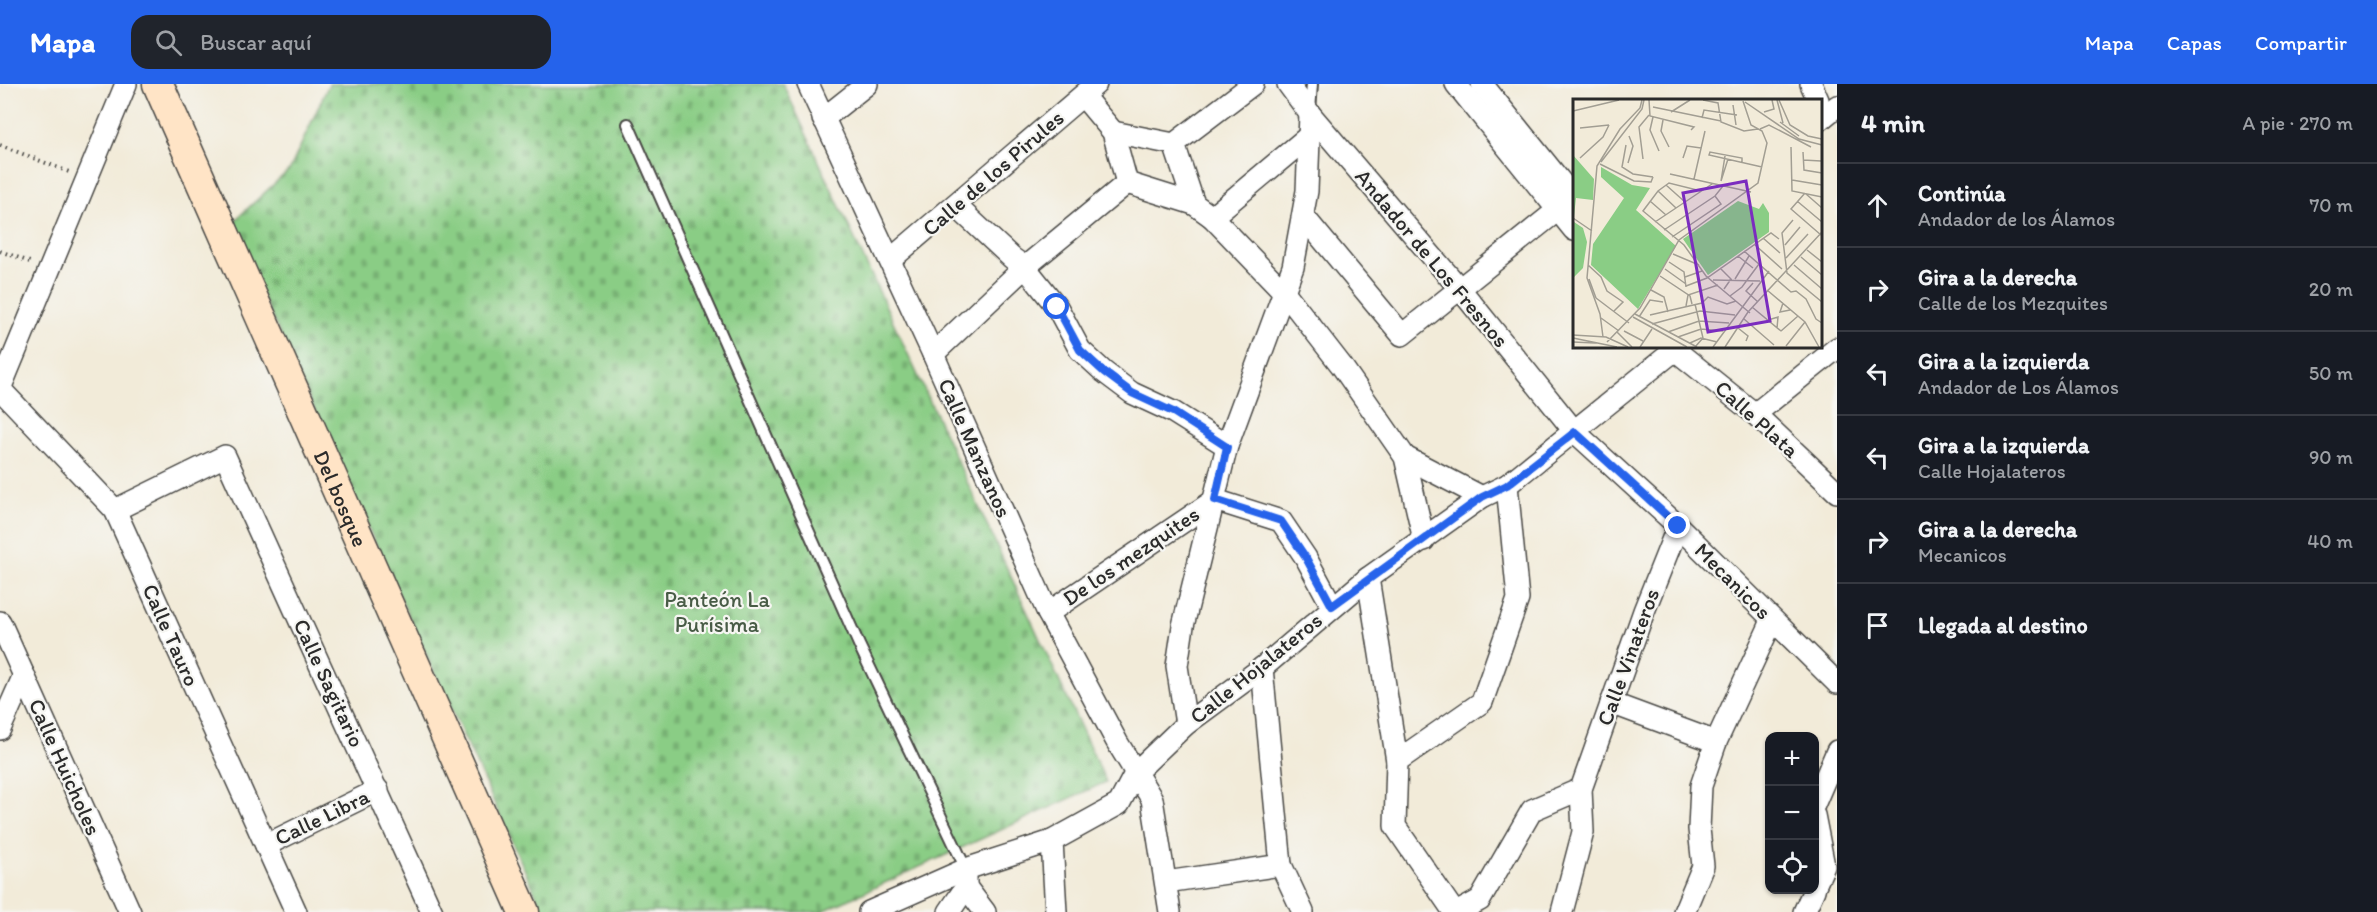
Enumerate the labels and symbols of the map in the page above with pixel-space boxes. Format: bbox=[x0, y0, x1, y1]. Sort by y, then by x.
inset map bbox=[1573, 99, 1822, 348]
street label: Calle de los Pirules bbox=[917, 104, 1069, 242]
street label: Andador de Los Fresnos bbox=[1349, 163, 1515, 353]
route start bbox=[1043, 293, 1069, 319]
street label: Calle Manzanos bbox=[932, 374, 1018, 522]
street label: Calle Plata bbox=[1710, 374, 1805, 464]
street label: Del bosque bbox=[308, 446, 374, 551]
street label: De los mezquites bbox=[1057, 500, 1205, 612]
route end bbox=[1664, 512, 1690, 538]
street label: Mecanicos bbox=[1689, 537, 1777, 625]
street label: Calle Tauro bbox=[136, 580, 206, 690]
street label: Calle Vinateros bbox=[1591, 585, 1665, 729]
park label: Panteón La Purísima bbox=[664, 586, 770, 638]
street label: Calle Hojalateros bbox=[1184, 606, 1328, 730]
street label: Calle Sagitario bbox=[288, 615, 370, 751]
street label: Calle Huicholes bbox=[23, 695, 107, 839]
street label: Calle Libra bbox=[270, 782, 374, 851]

